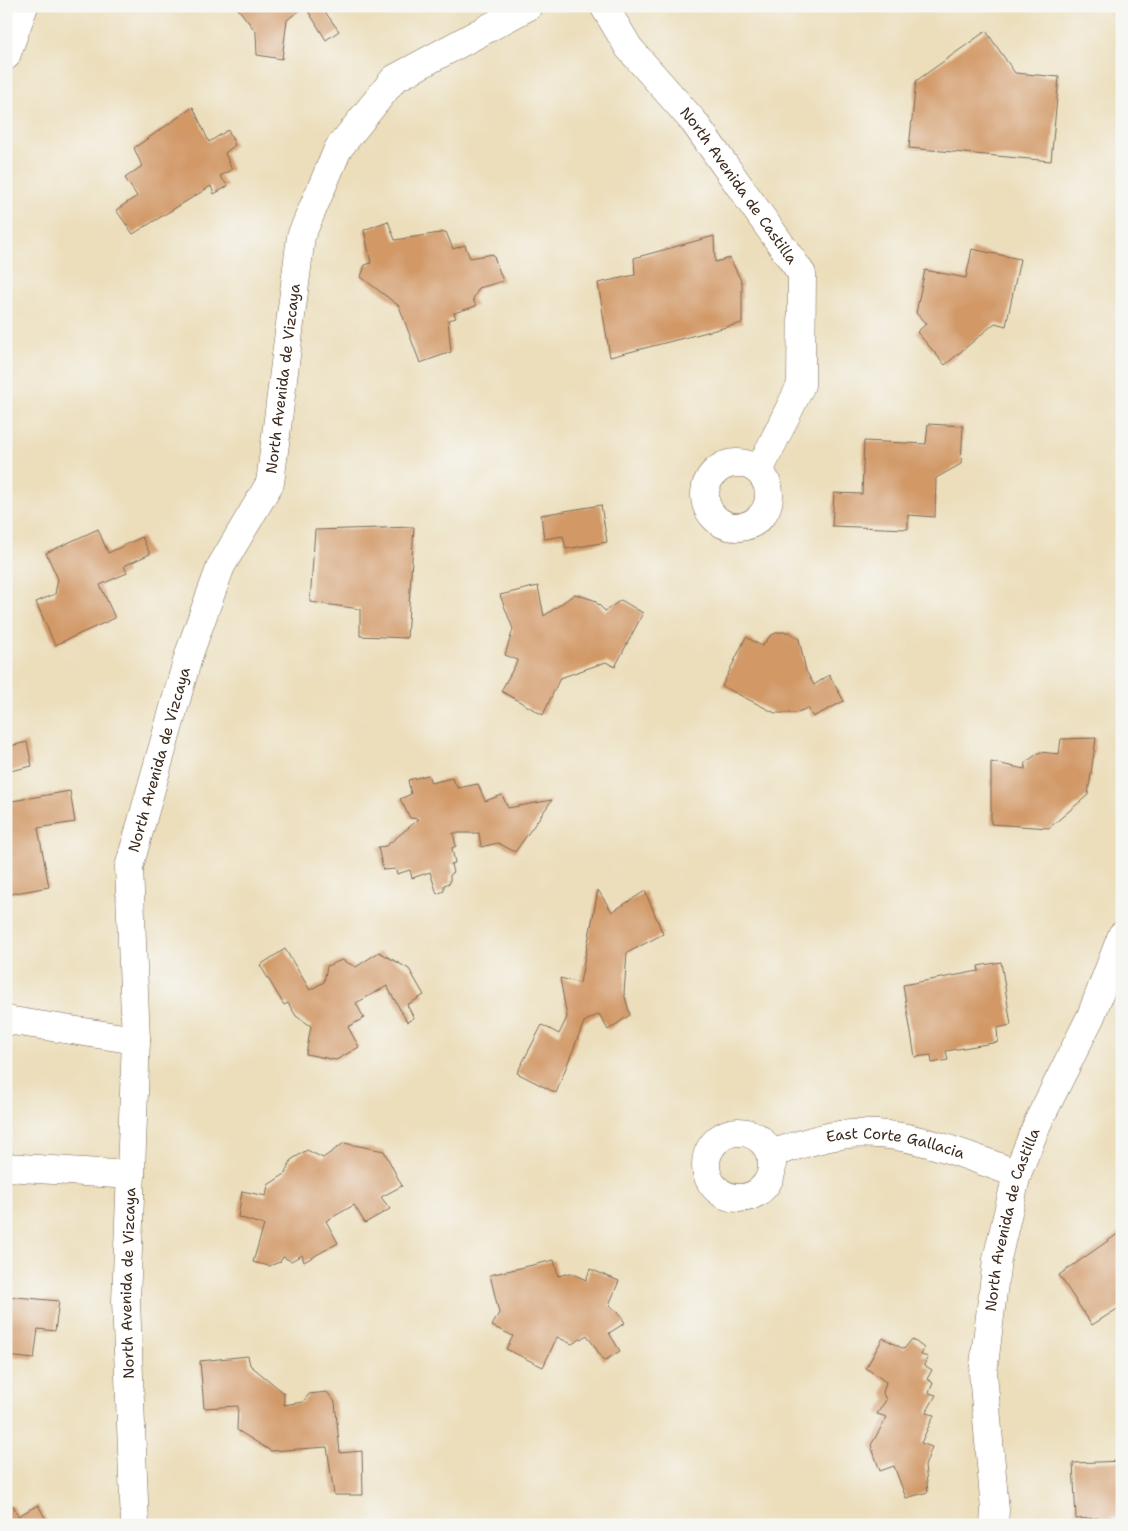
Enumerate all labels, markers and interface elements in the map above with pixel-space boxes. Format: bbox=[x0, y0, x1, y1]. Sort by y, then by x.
street label: North Avenida de Castilla bbox=[675, 103, 802, 269]
street label: North Avenida de Vizcaya bbox=[261, 282, 305, 475]
street label: North Avenida de Vizcaya bbox=[124, 664, 195, 855]
street label: East Corte Gallacia bbox=[824, 1123, 968, 1164]
street label: North Avenida de Castilla bbox=[981, 1125, 1045, 1313]
street label: North Avenida de Vizcaya bbox=[116, 1186, 140, 1379]

